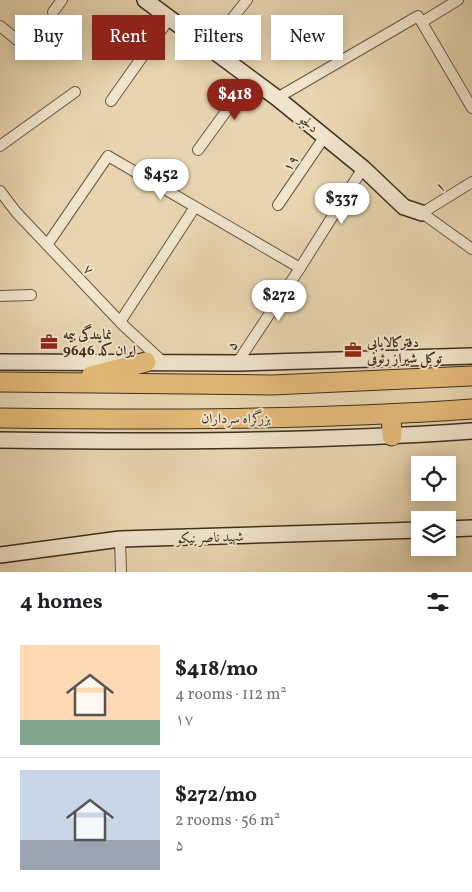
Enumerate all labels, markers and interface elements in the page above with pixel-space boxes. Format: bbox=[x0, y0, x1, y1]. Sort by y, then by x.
chip: Buy bbox=[15, 15, 82, 60]
chip: Rent bbox=[92, 15, 165, 60]
chip: Filters bbox=[175, 15, 261, 60]
chip: New bbox=[271, 15, 343, 60]
pin: $418 bbox=[205, 78, 265, 121]
text: $418 bbox=[218, 84, 252, 106]
street label: دلجو bbox=[293, 109, 322, 138]
street label: ۱۹ bbox=[279, 152, 304, 176]
pin: $452 bbox=[131, 158, 191, 201]
text: $452 bbox=[144, 164, 178, 186]
street label: ۱ bbox=[432, 177, 449, 198]
pin: $337 bbox=[312, 182, 372, 225]
text: $337 bbox=[326, 188, 358, 210]
street label: ۷ bbox=[78, 260, 98, 280]
pin: $272 bbox=[249, 280, 309, 322]
text: $272 bbox=[263, 285, 295, 307]
place label: نمایندگی بیمه ایران کد 9646 bbox=[63, 323, 136, 361]
office icon: نمایندگی بیمه ایران کد 9646 bbox=[39, 332, 59, 352]
place label: دفترکالایابی توکل شیراز رئوفی bbox=[366, 334, 442, 369]
street label: ۵ bbox=[223, 337, 243, 355]
office icon: دفترکالایابی توکل شیراز رئوفی bbox=[343, 340, 363, 360]
street label: بزرگراه سرداران bbox=[201, 409, 271, 429]
map controls bbox=[411, 456, 456, 556]
button: locate bbox=[411, 456, 456, 501]
button: layers bbox=[411, 511, 456, 556]
street label: شهید ناصر نیکو bbox=[174, 528, 244, 549]
text: 4 homes bbox=[20, 588, 103, 617]
icon: filters bbox=[424, 588, 452, 616]
text: $418/mo bbox=[175, 655, 258, 684]
icon: home bbox=[60, 665, 120, 725]
text: 4 rooms · 112 m² bbox=[175, 684, 286, 706]
text: ۱۷ bbox=[175, 709, 194, 731]
text: $272/mo bbox=[175, 781, 257, 810]
icon: home bbox=[60, 790, 120, 850]
text: 2 rooms · 56 m² bbox=[175, 810, 280, 832]
text: ۵ bbox=[175, 835, 184, 857]

